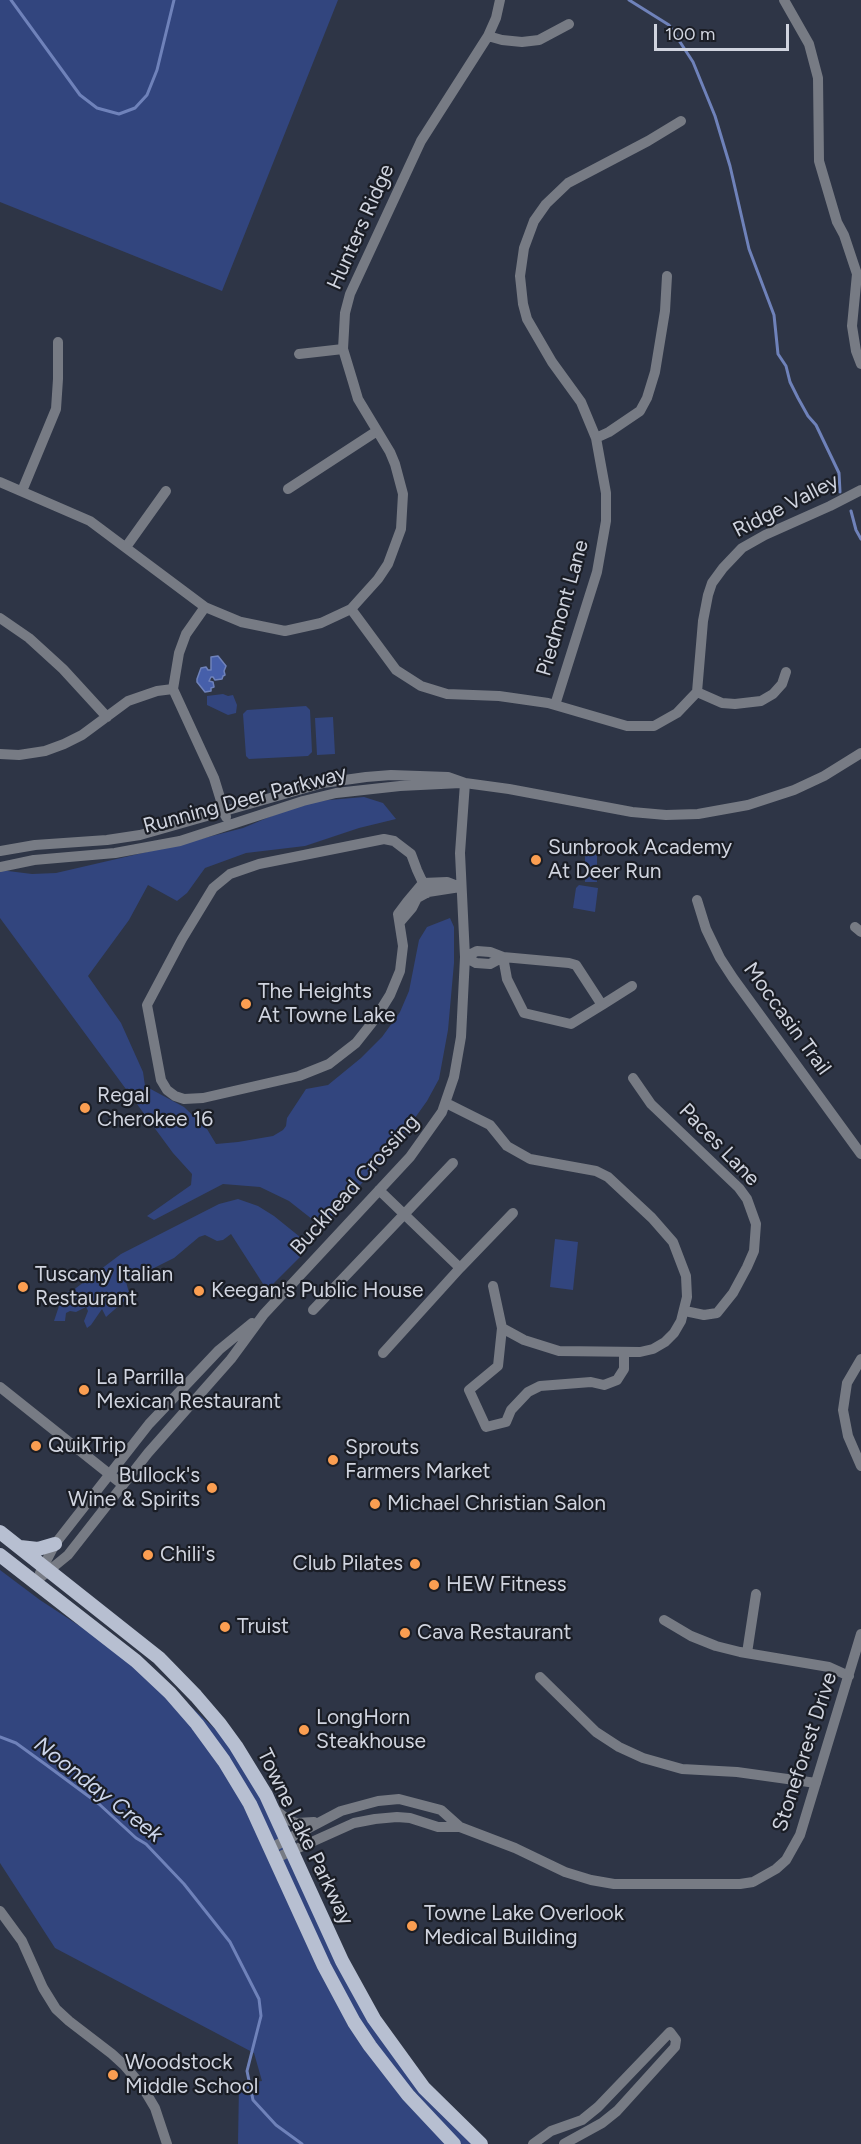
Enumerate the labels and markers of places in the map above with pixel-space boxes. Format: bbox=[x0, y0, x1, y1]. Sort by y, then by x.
place label: Sunbrook Academy At Deer Run bbox=[548, 835, 732, 885]
marker: Sunbrook Academy At Deer Run bbox=[529, 853, 543, 867]
place label: The Heights At Towne Lake bbox=[258, 979, 395, 1029]
marker: The Heights At Towne Lake bbox=[239, 997, 253, 1011]
place label: Regal Cherokee 16 bbox=[97, 1083, 213, 1133]
marker: Regal Cherokee 16 bbox=[78, 1101, 92, 1115]
place label: Tuscany Italian Restaurant bbox=[35, 1262, 173, 1312]
place label: Keegan's Public House bbox=[211, 1278, 424, 1304]
marker: Tuscany Italian Restaurant bbox=[16, 1280, 30, 1294]
marker: Keegan's Public House bbox=[192, 1284, 206, 1298]
place label: La Parrilla Mexican Restaurant bbox=[96, 1365, 281, 1415]
marker: La Parrilla Mexican Restaurant bbox=[77, 1383, 91, 1397]
place label: QuikTrip bbox=[48, 1433, 126, 1459]
place label: Sprouts Farmers Market bbox=[345, 1435, 490, 1485]
marker: QuikTrip bbox=[29, 1439, 43, 1453]
marker: Sprouts Farmers Market bbox=[326, 1453, 340, 1467]
place label: Bullock's Wine & Spirits bbox=[68, 1463, 200, 1513]
marker: Bullock's Wine & Spirits bbox=[205, 1481, 219, 1495]
place label: Michael Christian Salon bbox=[387, 1491, 606, 1517]
marker: Michael Christian Salon bbox=[368, 1497, 382, 1511]
place label: Chili's bbox=[160, 1542, 215, 1568]
marker: Chili's bbox=[141, 1548, 155, 1562]
place label: Club Pilates bbox=[293, 1551, 403, 1577]
marker: Club Pilates bbox=[408, 1557, 422, 1571]
place label: HEW Fitness bbox=[446, 1572, 567, 1598]
marker: HEW Fitness bbox=[427, 1578, 441, 1592]
place label: Truist bbox=[237, 1614, 289, 1640]
marker: Truist bbox=[218, 1620, 232, 1634]
place label: Cava Restaurant bbox=[417, 1620, 571, 1646]
marker: Cava Restaurant bbox=[398, 1626, 412, 1640]
place label: LongHorn Steakhouse bbox=[316, 1705, 426, 1755]
marker: LongHorn Steakhouse bbox=[297, 1723, 311, 1737]
place label: Towne Lake Overlook Medical Building bbox=[424, 1901, 624, 1951]
marker: Towne Lake Overlook Medical Building bbox=[405, 1919, 419, 1933]
place label: Woodstock Middle School bbox=[125, 2050, 258, 2100]
marker: Woodstock Middle School bbox=[106, 2068, 120, 2082]

